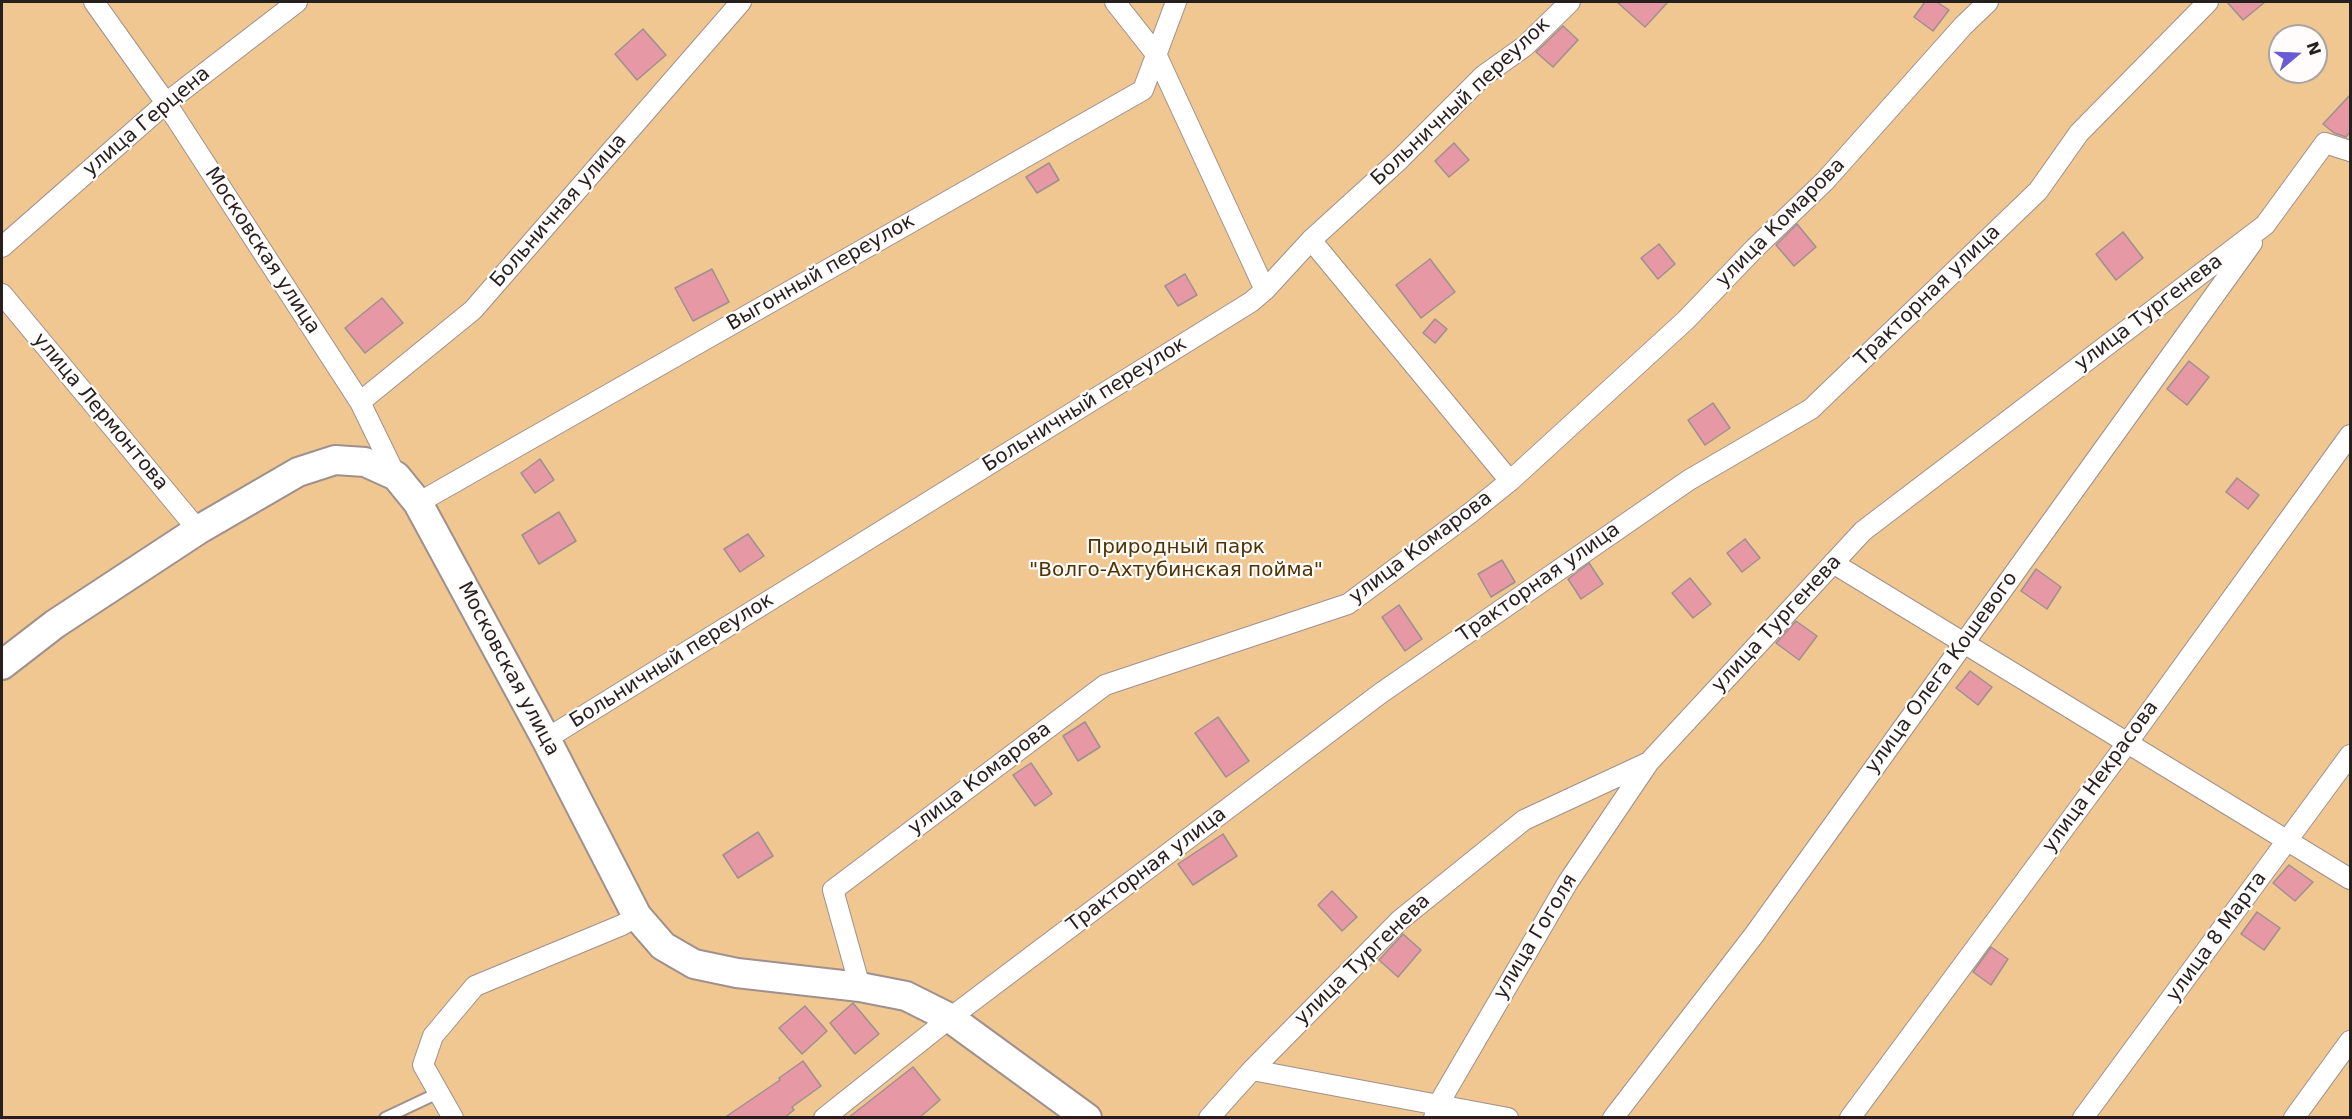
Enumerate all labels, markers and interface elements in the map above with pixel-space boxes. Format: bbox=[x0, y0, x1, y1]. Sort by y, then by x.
street label: Больничный переулок bbox=[1367, 13, 1555, 191]
north arrow bbox=[2268, 24, 2328, 84]
text: N bbox=[2302, 39, 2325, 58]
street label: улица Герцена bbox=[79, 62, 215, 182]
street label: Больничная улица bbox=[486, 129, 632, 293]
street label: улица Комарова bbox=[1711, 153, 1851, 293]
street label: Московская улица bbox=[199, 163, 325, 339]
street label: Выгонный переулок bbox=[723, 209, 919, 337]
street label: Тракторная улица bbox=[1850, 220, 2006, 372]
street label: улица Тургенева bbox=[2070, 250, 2228, 376]
street label: улица Лермонтова bbox=[27, 328, 173, 496]
street label: Больничный переулок bbox=[979, 332, 1191, 478]
street label: улица Комарова bbox=[1345, 486, 1497, 610]
street label: Тракторная улица bbox=[1453, 518, 1625, 648]
park label: Природный парк "Волго-Ахтубинская пойма" bbox=[1029, 536, 1323, 583]
street label: улица Тургенева bbox=[1707, 550, 1847, 698]
street label: улица Олега Кошевого bbox=[1861, 567, 2023, 779]
street label: Московская улица bbox=[452, 578, 564, 760]
street label: Больничный переулок bbox=[566, 588, 778, 734]
street label: улица Некрасова bbox=[2038, 697, 2164, 857]
street label: улица Комарова bbox=[904, 717, 1056, 841]
street label: Тракторная улица bbox=[1063, 802, 1231, 938]
street label: улица 8 Марта bbox=[2162, 867, 2272, 1007]
street label: улица Гоголя bbox=[1489, 870, 1583, 1004]
street label: улица Тургенева bbox=[1290, 889, 1436, 1031]

